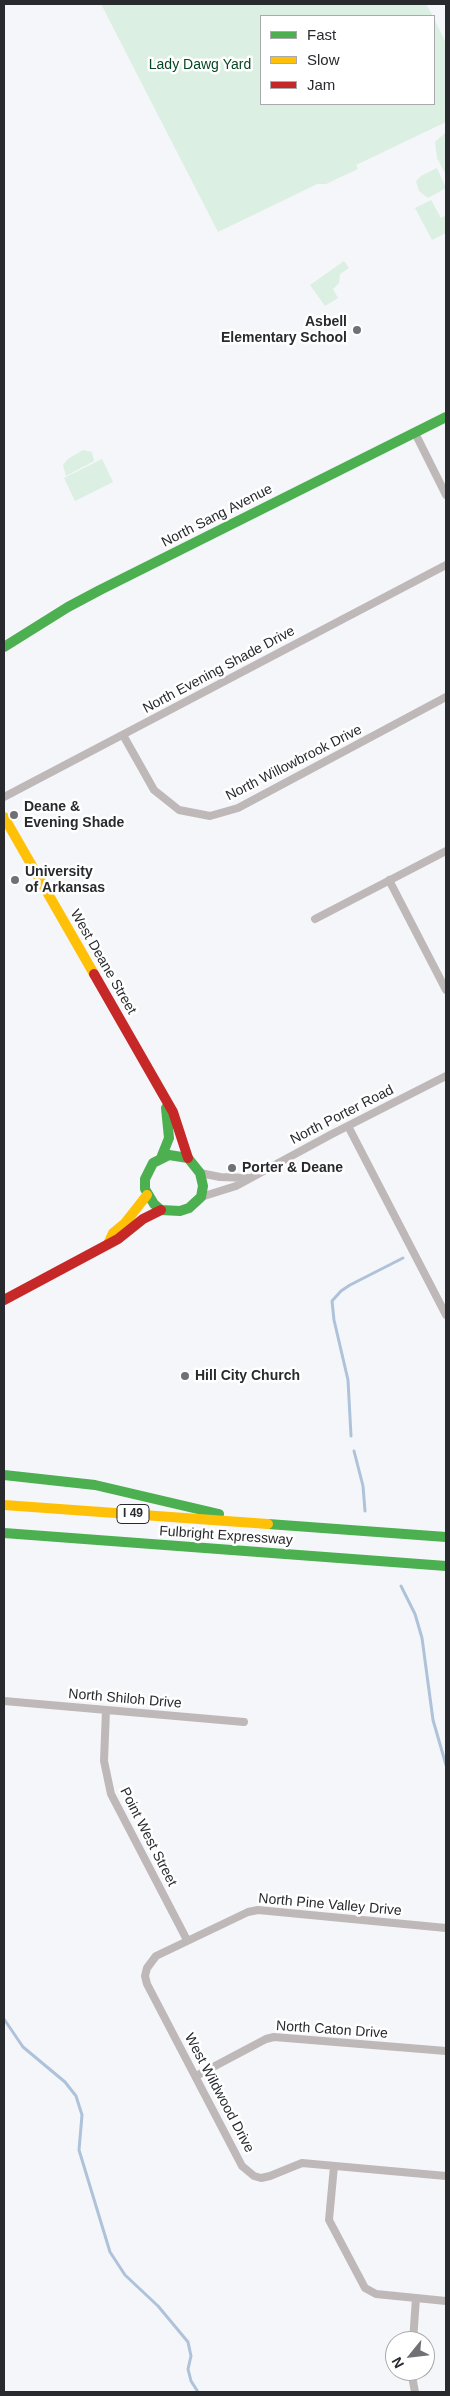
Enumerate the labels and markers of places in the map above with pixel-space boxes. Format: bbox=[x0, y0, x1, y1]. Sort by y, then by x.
place label: Asbell Elementary School bbox=[221, 314, 347, 347]
marker: Asbell Elementary School bbox=[351, 324, 363, 336]
place label: Deane & Evening Shade bbox=[24, 799, 124, 832]
marker: Deane & Evening Shade bbox=[8, 809, 20, 821]
place label: University of Arkansas bbox=[25, 864, 105, 896]
marker: University of Arkansas bbox=[9, 874, 21, 886]
place label: Porter & Deane bbox=[242, 1160, 343, 1176]
marker: Porter & Deane bbox=[226, 1162, 238, 1174]
place label: Hill City Church bbox=[195, 1368, 300, 1384]
marker: Hill City Church bbox=[179, 1370, 191, 1382]

